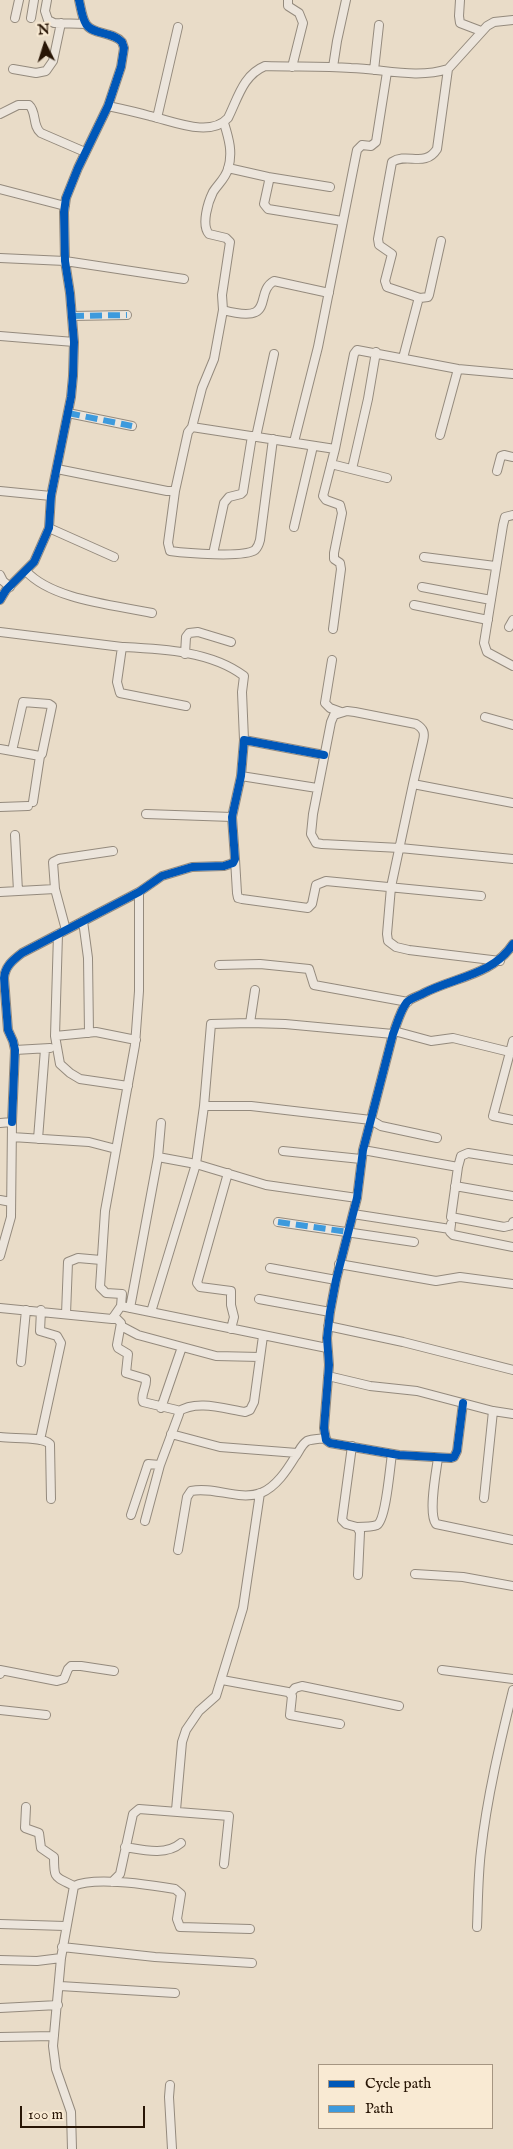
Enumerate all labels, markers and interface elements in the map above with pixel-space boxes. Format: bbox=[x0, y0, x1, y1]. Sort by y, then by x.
north arrow bbox=[20, 20, 70, 70]
text: N bbox=[37, 21, 51, 40]
legend bbox=[318, 2064, 493, 2129]
text: Cycle path bbox=[365, 2074, 431, 2093]
scale bar bbox=[22, 2096, 148, 2128]
text: Path bbox=[365, 2099, 393, 2118]
text: 100 m bbox=[28, 2105, 63, 2124]

